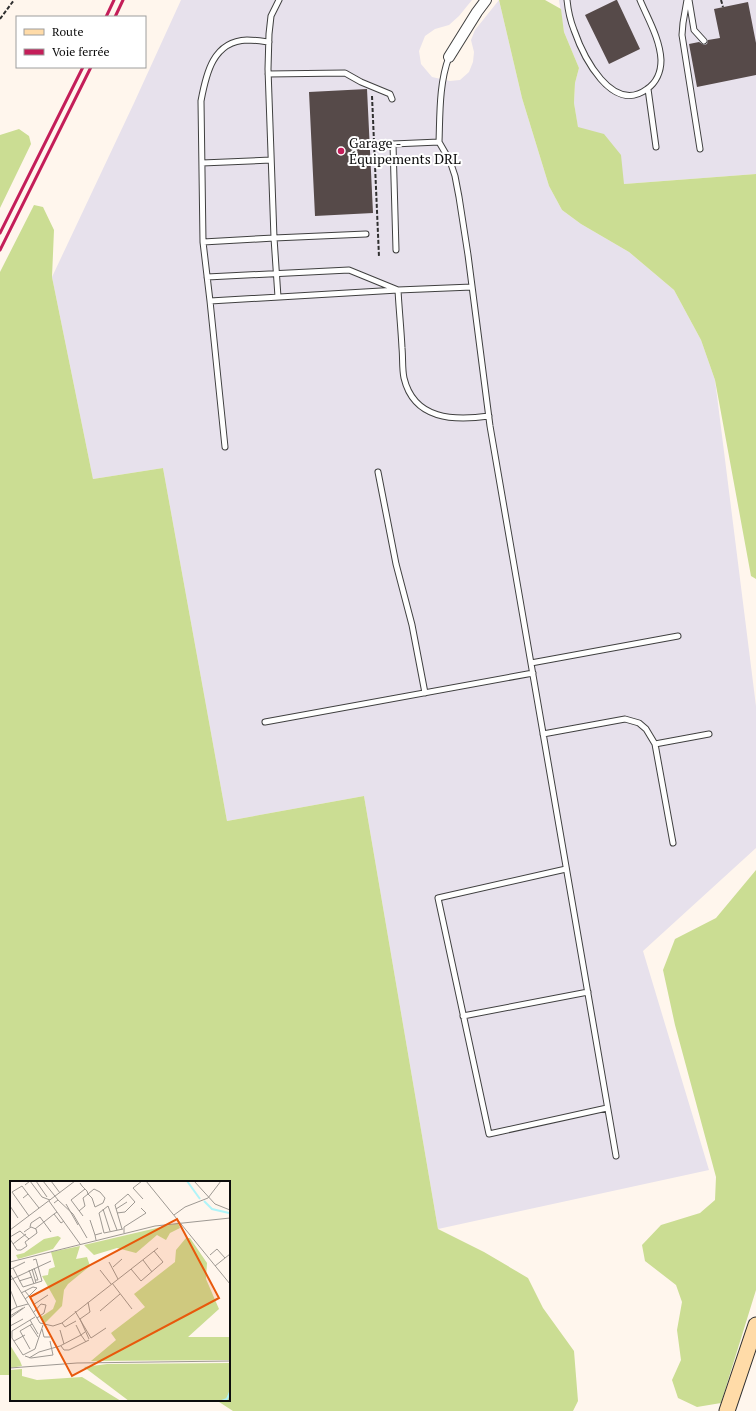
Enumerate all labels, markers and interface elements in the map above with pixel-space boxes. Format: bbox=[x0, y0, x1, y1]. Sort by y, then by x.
legend bbox=[16, 16, 146, 68]
text: Route bbox=[52, 24, 83, 39]
text: Voie ferrée bbox=[52, 44, 110, 59]
place label: Garage - Équipements DRL bbox=[349, 133, 461, 168]
marker: Garage - Équipements DRL bbox=[336, 146, 346, 156]
inset map bbox=[10, 1181, 230, 1401]

